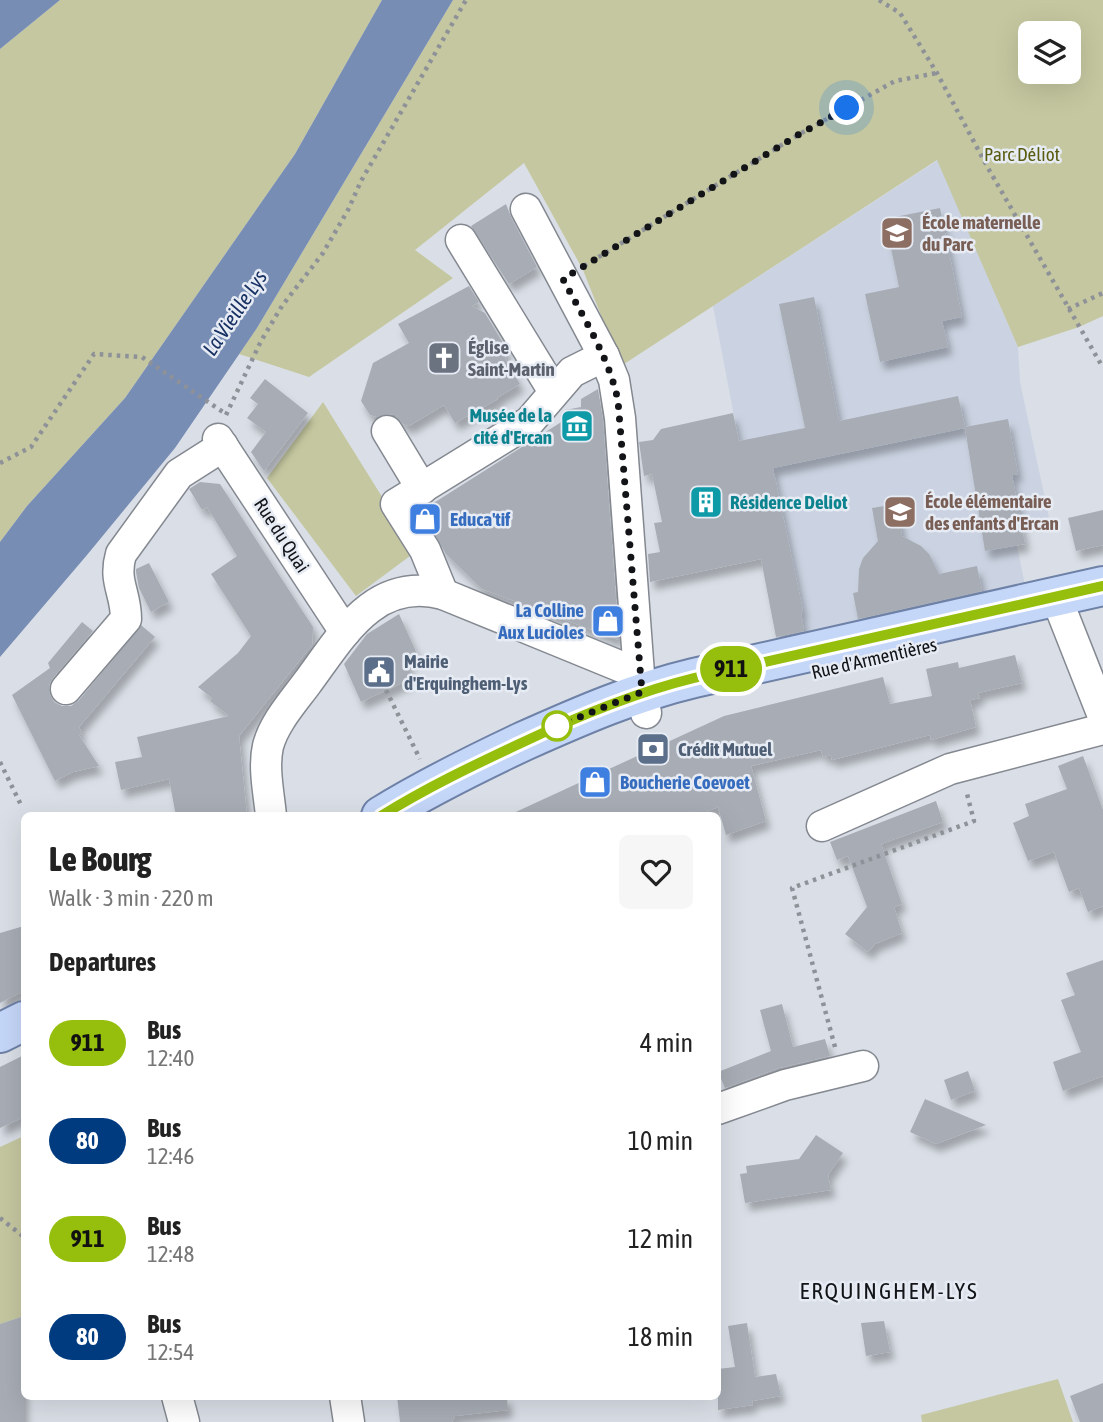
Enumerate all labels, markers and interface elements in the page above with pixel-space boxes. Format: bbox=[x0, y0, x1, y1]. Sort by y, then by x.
map controls bbox=[1018, 21, 1081, 84]
button: layers bbox=[1018, 21, 1081, 84]
your location bbox=[829, 90, 864, 125]
park label: Parc Déliot bbox=[984, 143, 1060, 165]
place label: École maternelle du Parc bbox=[922, 211, 1041, 255]
school or university icon: École maternelle du Parc bbox=[878, 214, 916, 252]
water label: La Vieille Lys bbox=[197, 266, 271, 359]
place label: Église Saint-Martin bbox=[468, 336, 555, 380]
church icon: Église Saint-Martin bbox=[425, 339, 463, 377]
place label: Musée de la cité d'Ercan bbox=[470, 404, 552, 448]
museum icon: Musée de la cité d'Ercan bbox=[558, 407, 596, 445]
building icon: Résidence Deliot bbox=[687, 483, 725, 521]
place label: École élémentaire des enfants d'Ercan bbox=[925, 490, 1059, 534]
place label: Résidence Deliot bbox=[730, 491, 848, 513]
school or university icon: École élémentaire des enfants d'Ercan bbox=[881, 493, 919, 531]
street label: Rue du Quai bbox=[250, 494, 314, 576]
shop icon: Educa'tif bbox=[406, 500, 444, 538]
place label: Educa'tif bbox=[450, 508, 511, 530]
place label: La Colline Aux Lucioles bbox=[497, 599, 584, 643]
shop icon: La Colline Aux Lucioles bbox=[589, 602, 627, 640]
street label: Rue d'Armentières bbox=[809, 633, 939, 683]
line badge: 911 bbox=[691, 646, 771, 692]
place label: Mairie d'Erquinghem-Lys bbox=[404, 650, 528, 694]
public building icon: Mairie d'Erquinghem-Lys bbox=[360, 653, 398, 691]
text: 911 bbox=[714, 655, 748, 682]
unlabelled marker bbox=[542, 711, 572, 741]
bank icon: Crédit Mutuel bbox=[634, 730, 672, 768]
place label: Crédit Mutuel bbox=[678, 738, 773, 760]
shop icon: Boucherie Coevoet bbox=[576, 763, 614, 801]
place label: Boucherie Coevoet bbox=[620, 771, 750, 793]
button: heart bbox=[619, 835, 693, 909]
text: Le Bourg bbox=[49, 840, 151, 878]
text: Walk · 3 min · 220 m bbox=[49, 885, 213, 911]
text: Departures bbox=[49, 947, 156, 977]
text: Bus bbox=[147, 1015, 181, 1045]
text: 4 min bbox=[640, 1028, 693, 1058]
text: 911 bbox=[71, 1029, 104, 1056]
text: 12:40 bbox=[147, 1045, 194, 1071]
text: Bus bbox=[147, 1113, 181, 1143]
text: 10 min bbox=[628, 1126, 693, 1156]
text: 80 bbox=[76, 1127, 99, 1154]
text: 12:46 bbox=[147, 1143, 194, 1169]
text: Bus bbox=[147, 1211, 181, 1241]
text: 12 min bbox=[628, 1224, 693, 1254]
text: 911 bbox=[71, 1225, 104, 1252]
text: 12:48 bbox=[147, 1241, 194, 1267]
district label: ERQUINGHEM-LYS bbox=[799, 1278, 979, 1304]
text: Bus bbox=[147, 1309, 181, 1339]
text: 18 min bbox=[628, 1322, 693, 1352]
text: 80 bbox=[76, 1323, 99, 1350]
text: 12:54 bbox=[147, 1339, 194, 1365]

